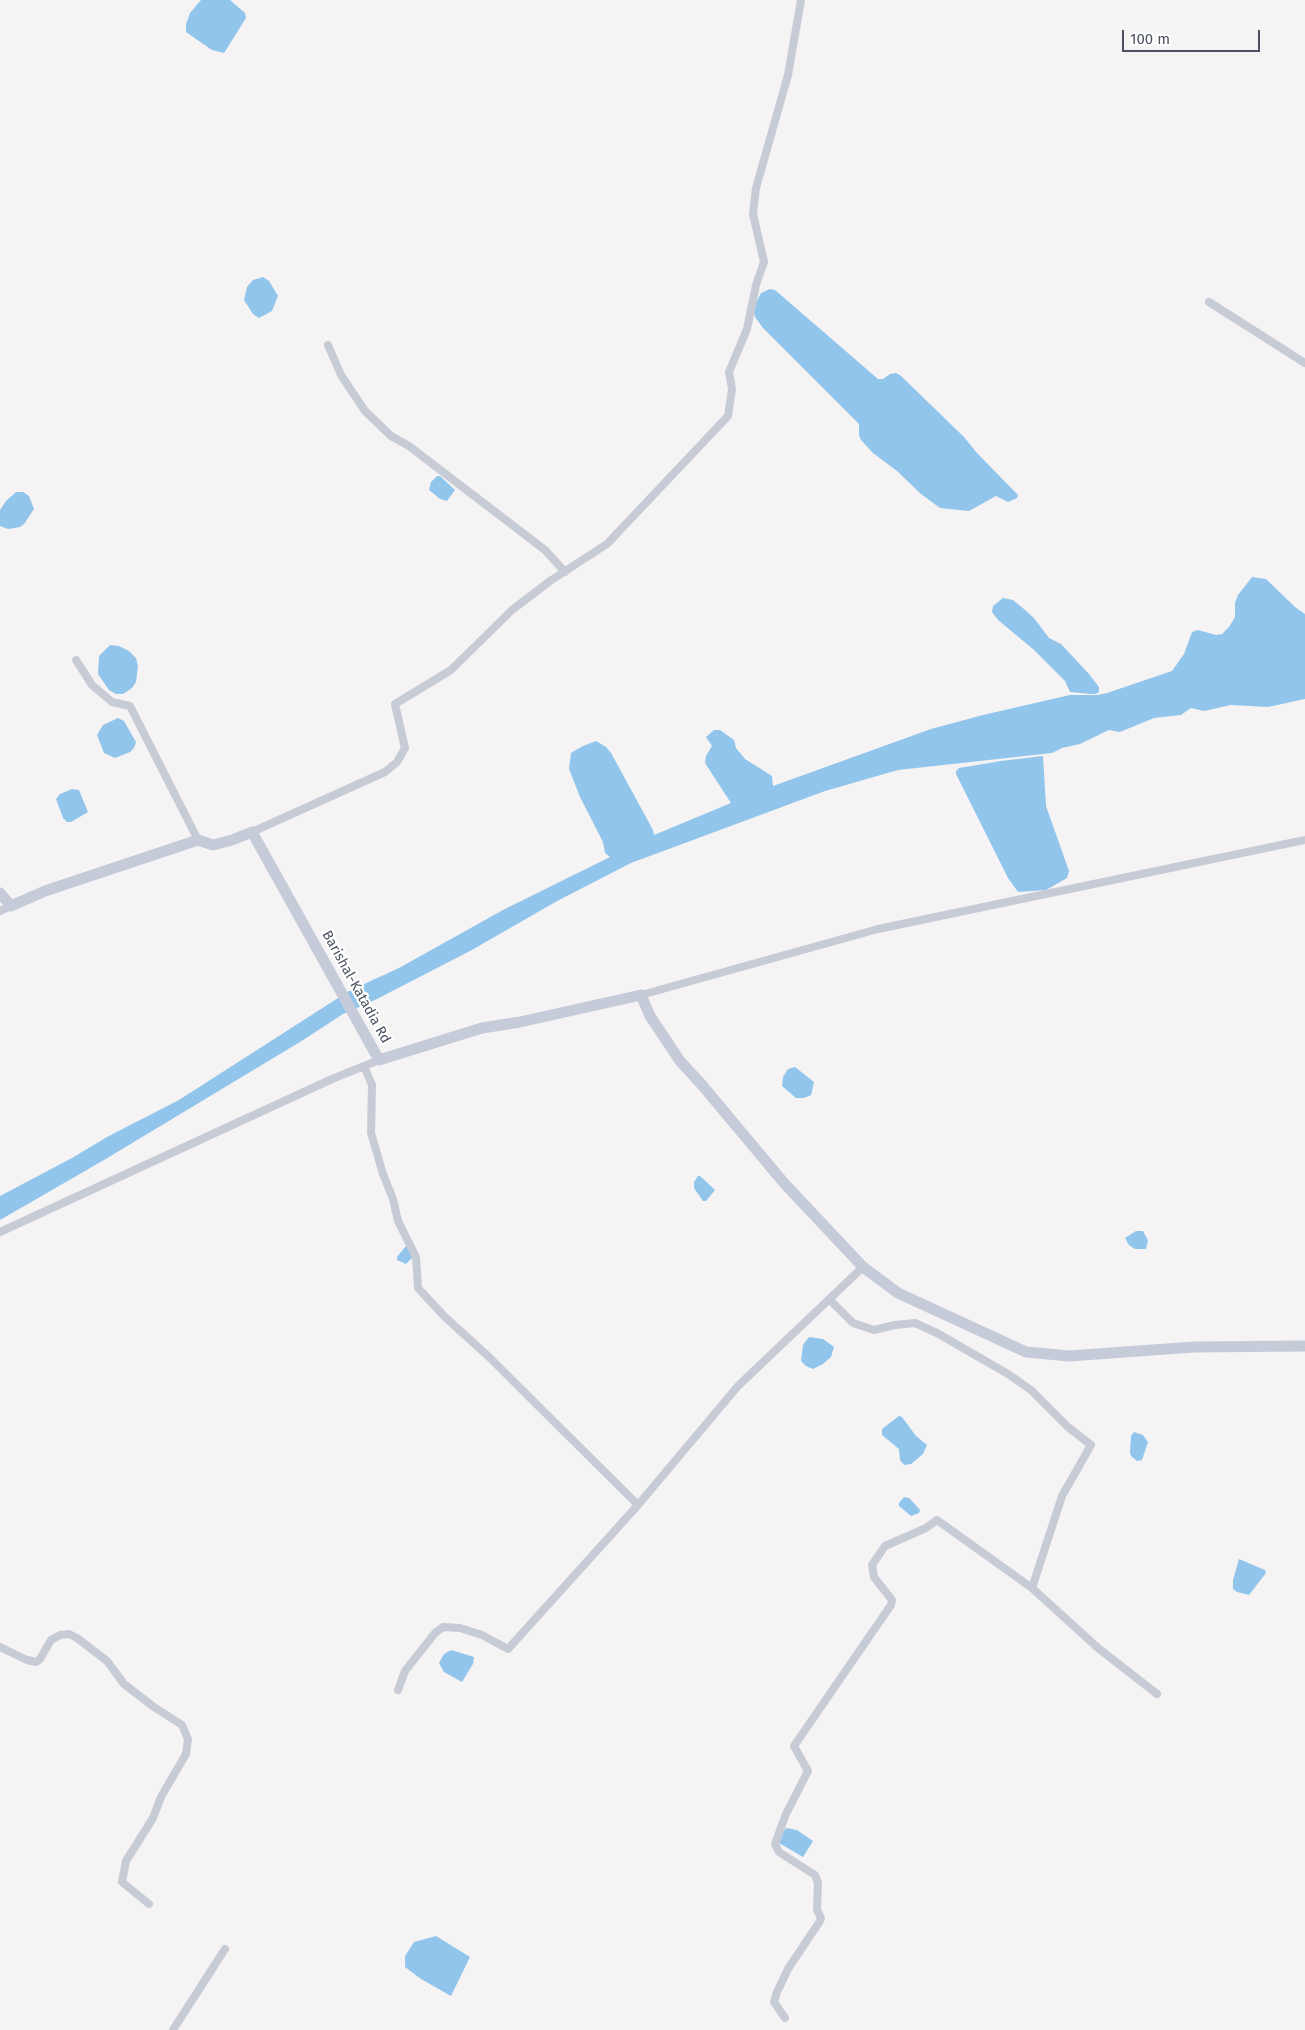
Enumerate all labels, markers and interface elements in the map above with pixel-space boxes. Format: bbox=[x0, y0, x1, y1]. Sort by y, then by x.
scale bar bbox=[1125, 20, 1262, 52]
text: 100 m bbox=[1130, 30, 1170, 48]
street label: Barishal-Katadia Rd bbox=[318, 928, 394, 1046]

